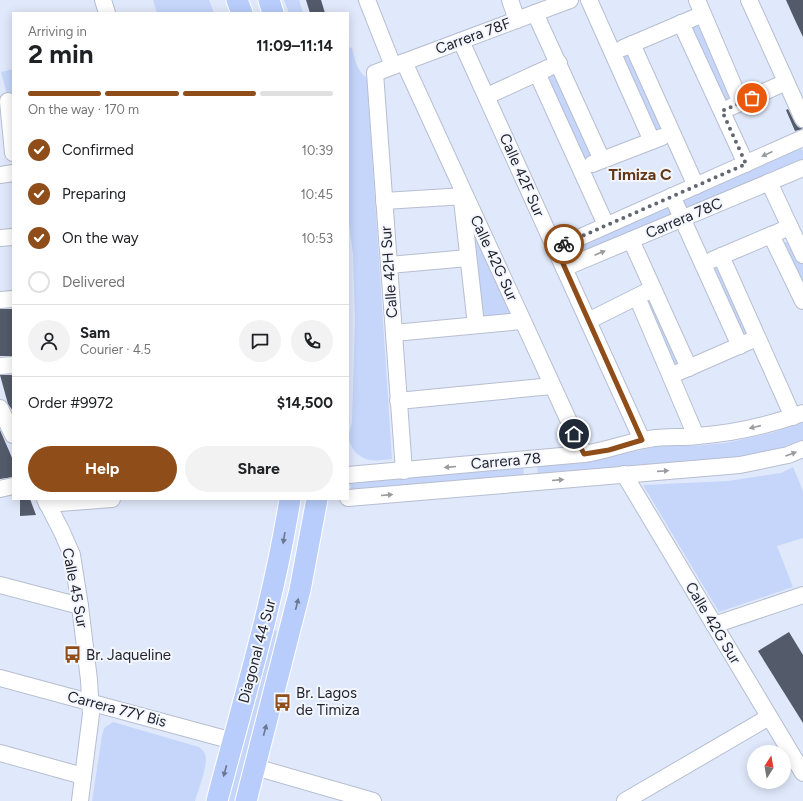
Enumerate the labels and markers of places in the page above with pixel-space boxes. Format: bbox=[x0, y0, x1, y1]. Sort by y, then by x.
pin bbox=[735, 81, 769, 115]
pin bbox=[557, 417, 591, 451]
bus stop icon: Br. Jaqueline bbox=[63, 645, 83, 665]
place label: Br. Jaqueline bbox=[86, 646, 171, 664]
place label: Br. Lagos de Timiza bbox=[296, 684, 360, 719]
bus stop icon: Br. Lagos de Timiza bbox=[273, 692, 293, 712]

